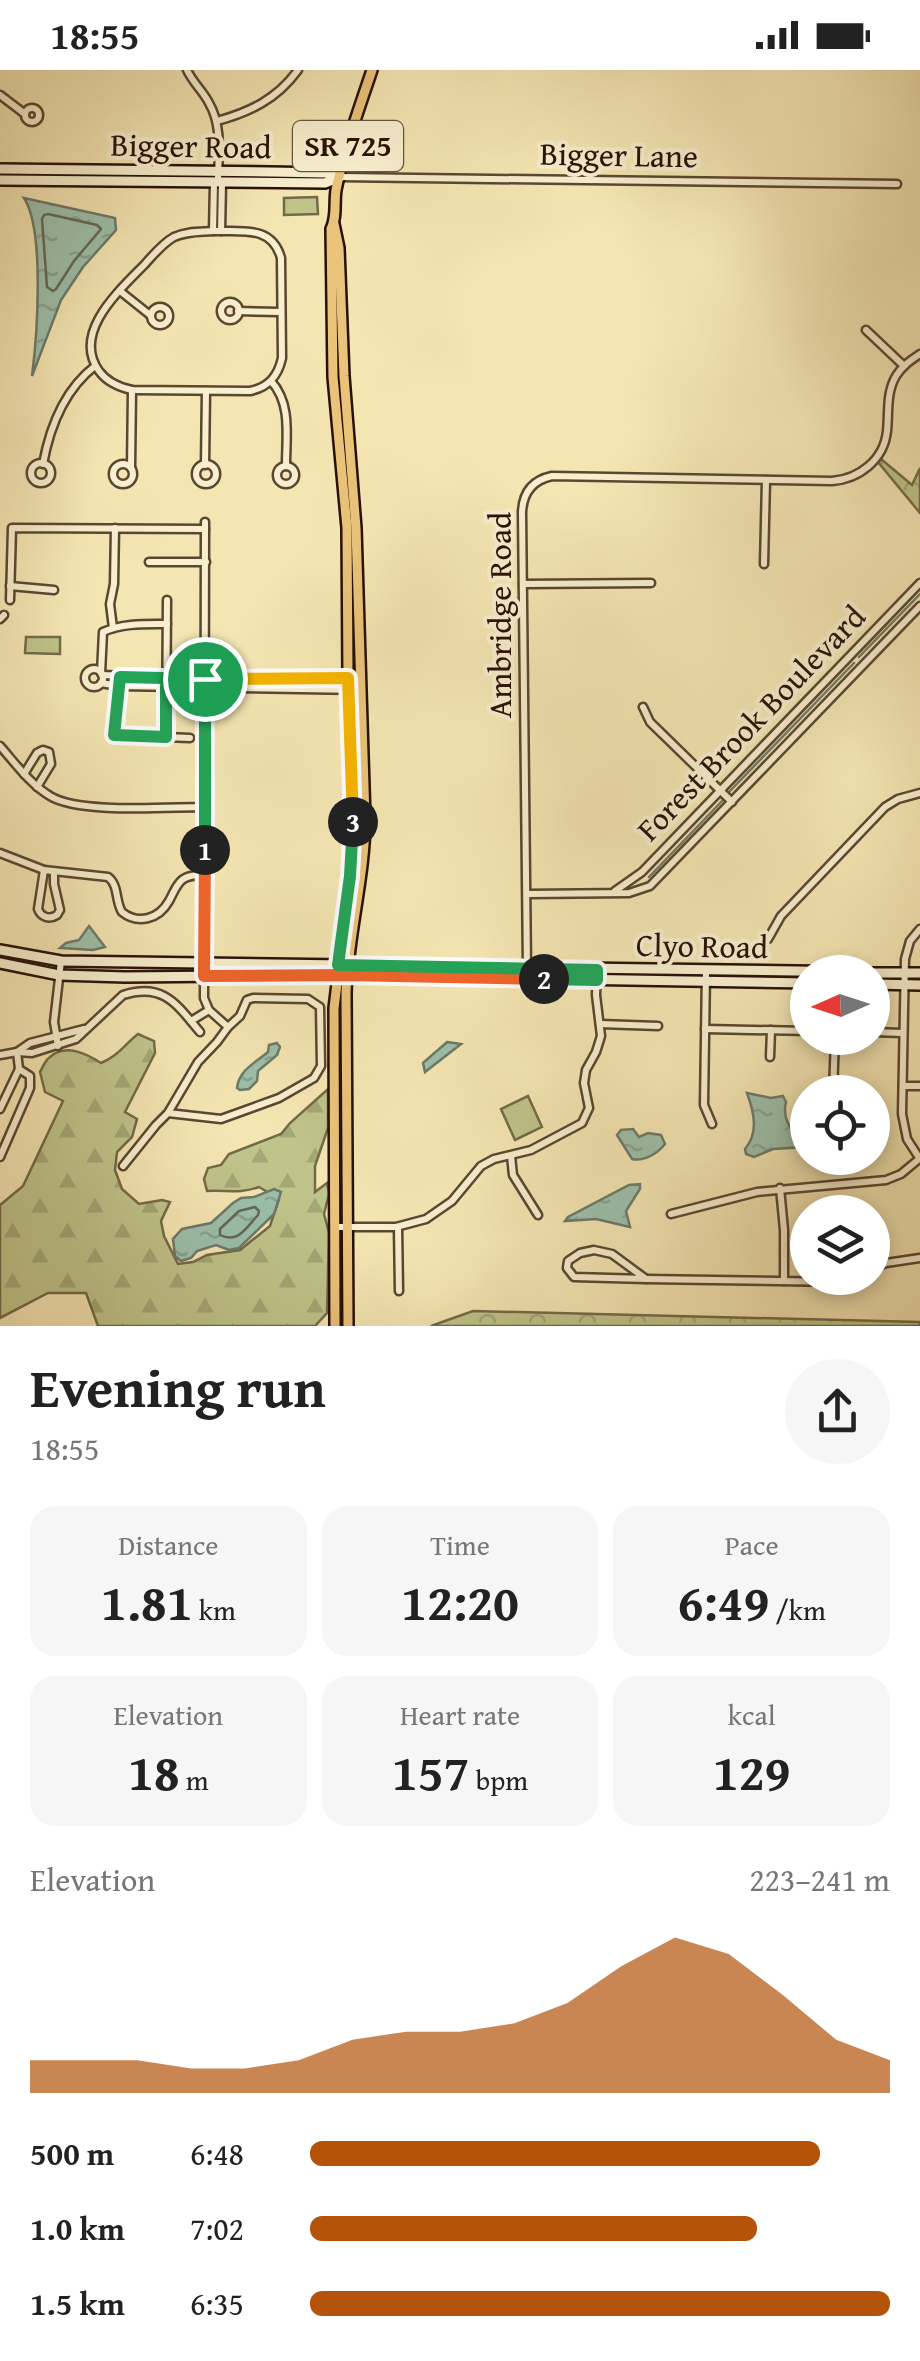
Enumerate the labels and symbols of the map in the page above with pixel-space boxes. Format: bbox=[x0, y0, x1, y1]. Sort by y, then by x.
street label: Bigger Road bbox=[110, 121, 272, 170]
road number: SR 725 bbox=[293, 121, 403, 171]
street label: Bigger Lane bbox=[540, 130, 698, 179]
street label: Ambridge Road bbox=[476, 512, 523, 718]
street label: Forest Brook Boulevard bbox=[625, 594, 876, 851]
pin bbox=[163, 637, 248, 722]
pin: 3 bbox=[328, 797, 378, 847]
pin: 1 bbox=[180, 825, 230, 875]
street label: Clyo Road bbox=[636, 921, 768, 970]
pin: 2 bbox=[519, 954, 569, 1004]
north arrow bbox=[790, 955, 890, 1055]

